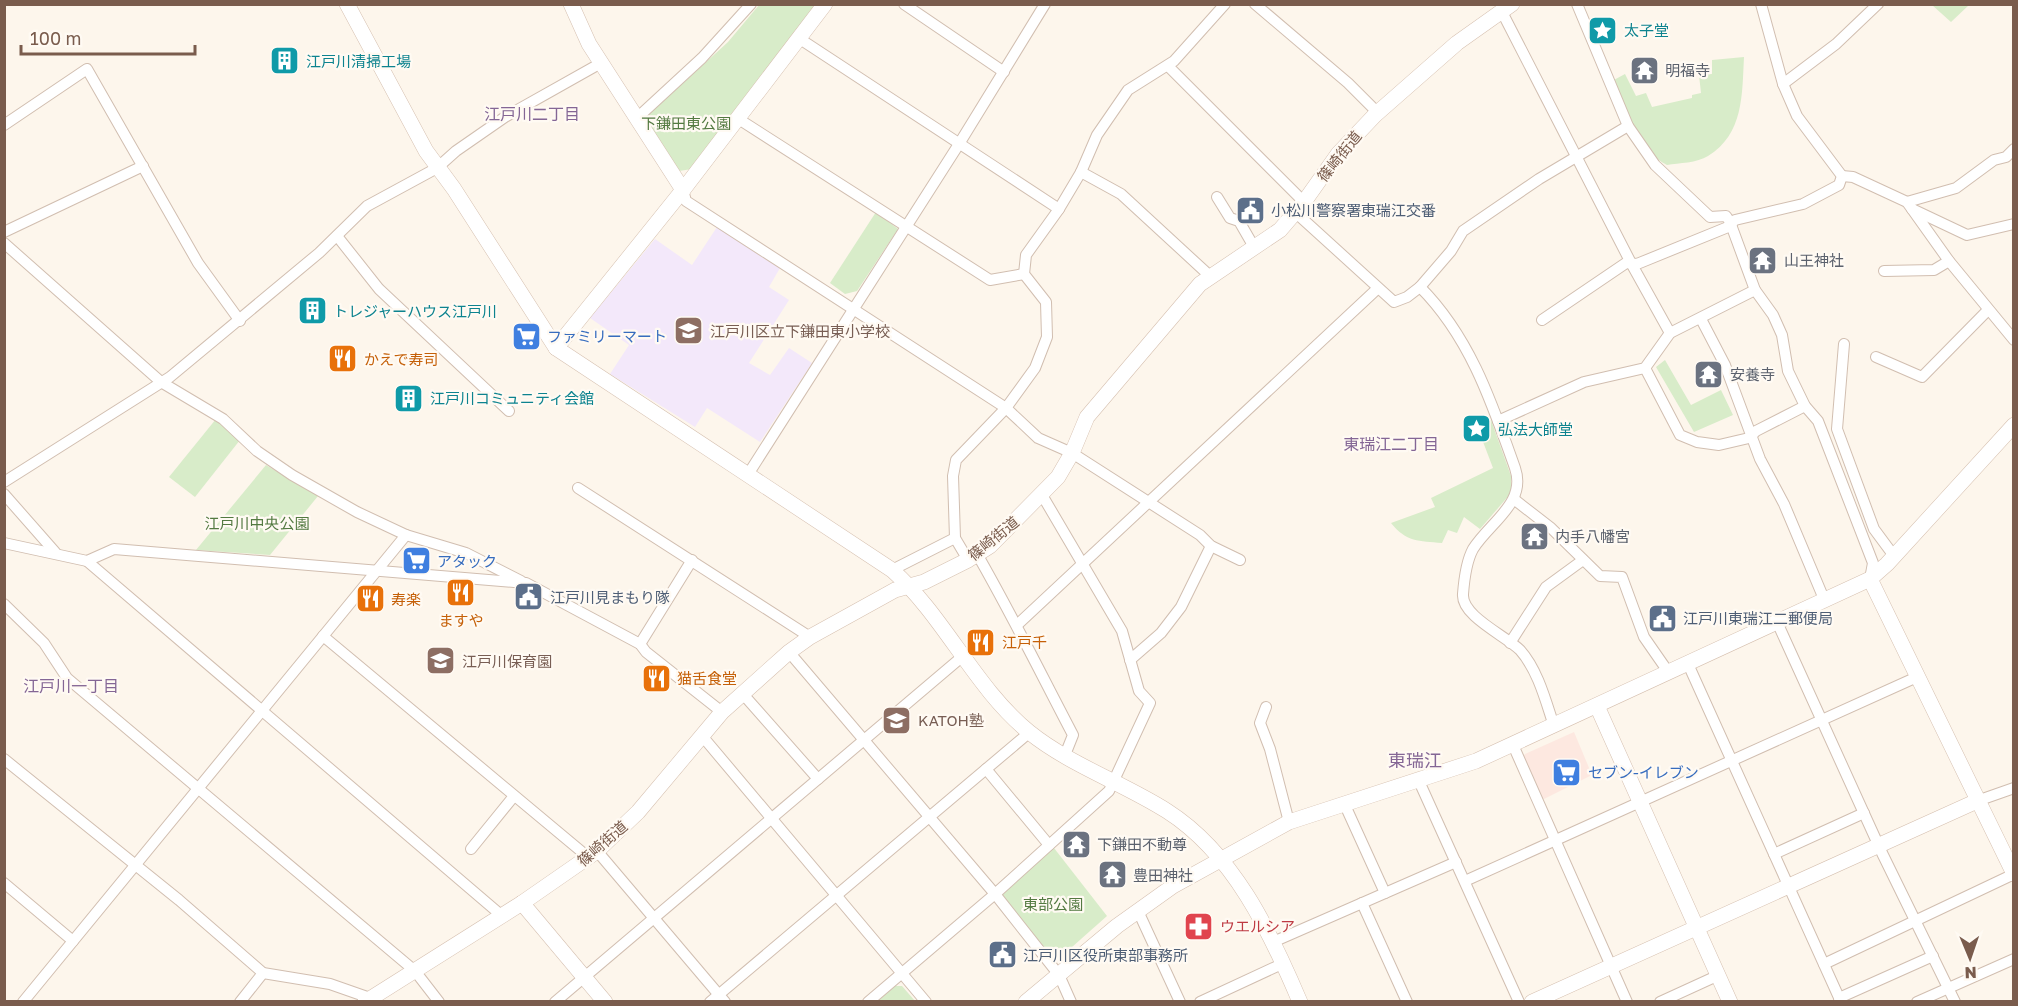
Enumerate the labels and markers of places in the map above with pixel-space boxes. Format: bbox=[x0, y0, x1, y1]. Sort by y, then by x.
place icon: 太子堂 bbox=[1587, 14, 1619, 46]
place label: 太子堂 bbox=[1624, 21, 1669, 39]
building icon: 江戸川清掃工場 bbox=[269, 45, 301, 77]
place label: 江戸川清掃工場 bbox=[306, 52, 411, 70]
temple icon: 明福寺 bbox=[1628, 54, 1660, 86]
place label: 明福寺 bbox=[1665, 61, 1710, 79]
public building icon: 小松川警察署東瑞江交番 bbox=[1234, 194, 1266, 226]
place label: 小松川警察署東瑞江交番 bbox=[1271, 201, 1436, 219]
temple icon: 山王神社 bbox=[1747, 244, 1779, 276]
place label: 山王神社 bbox=[1784, 251, 1844, 269]
building icon: トレジャーハウス江戸川 bbox=[296, 295, 328, 327]
place label: トレジャーハウス江戸川 bbox=[333, 302, 497, 320]
school or university icon: 江戸川区立下鎌田東小学校 bbox=[673, 315, 705, 347]
supermarket icon: ファミリーマート bbox=[510, 320, 542, 352]
place label: 江戸川区立下鎌田東小学校 bbox=[710, 322, 890, 340]
place label: ファミリーマート bbox=[547, 327, 667, 345]
restaurant icon: かえで寿司 bbox=[327, 343, 359, 375]
place label: かえで寿司 bbox=[364, 350, 439, 368]
temple icon: 安養寺 bbox=[1693, 358, 1725, 390]
place label: 安養寺 bbox=[1730, 365, 1775, 383]
building icon: 江戸川コミュニティ会館 bbox=[393, 382, 425, 414]
place label: 江戸川コミュニティ会館 bbox=[430, 389, 594, 407]
place icon: 弘法大師堂 bbox=[1461, 413, 1493, 445]
place label: 弘法大師堂 bbox=[1498, 420, 1573, 438]
temple icon: 内手八幡宮 bbox=[1518, 520, 1550, 552]
place label: 内手八幡宮 bbox=[1555, 527, 1630, 545]
supermarket icon: アタック bbox=[400, 545, 432, 577]
place label: アタック bbox=[437, 552, 497, 570]
restaurant icon: ますや bbox=[445, 577, 477, 609]
public building icon: 江戸川見まもり隊 bbox=[513, 581, 545, 613]
restaurant icon: 寿楽 bbox=[354, 583, 386, 615]
place label: 江戸川見まもり隊 bbox=[550, 588, 670, 606]
place label: 寿楽 bbox=[391, 590, 421, 608]
public building icon: 江戸川東瑞江二郵便局 bbox=[1646, 602, 1678, 634]
place label: 江戸川東瑞江二郵便局 bbox=[1683, 609, 1833, 627]
place label: ますや bbox=[438, 611, 484, 629]
restaurant icon: 江戸千 bbox=[965, 626, 997, 658]
place label: 江戸千 bbox=[1002, 633, 1047, 651]
school or university icon: 江戸川保育園 bbox=[425, 645, 457, 677]
place label: 江戸川保育園 bbox=[462, 652, 552, 670]
restaurant icon: 猫舌食堂 bbox=[640, 662, 672, 694]
place label: 猫舌食堂 bbox=[677, 669, 737, 687]
school or university icon: KATOH塾 bbox=[881, 704, 913, 736]
place label: KATOH塾 bbox=[918, 711, 984, 729]
supermarket icon: セブン-イレブン bbox=[1551, 756, 1583, 788]
place label: セブン-イレブン bbox=[1588, 763, 1699, 781]
temple icon: 下鎌田不動尊 bbox=[1060, 828, 1092, 860]
place label: 下鎌田不動尊 bbox=[1097, 835, 1187, 853]
temple icon: 豊田神社 bbox=[1096, 859, 1128, 891]
place label: 豊田神社 bbox=[1133, 866, 1193, 884]
pharmacy icon: ウエルシア bbox=[1183, 910, 1215, 942]
place label: ウエルシア bbox=[1220, 917, 1295, 935]
public building icon: 江戸川区役所東部事務所 bbox=[986, 939, 1018, 971]
place label: 江戸川区役所東部事務所 bbox=[1023, 946, 1188, 964]

